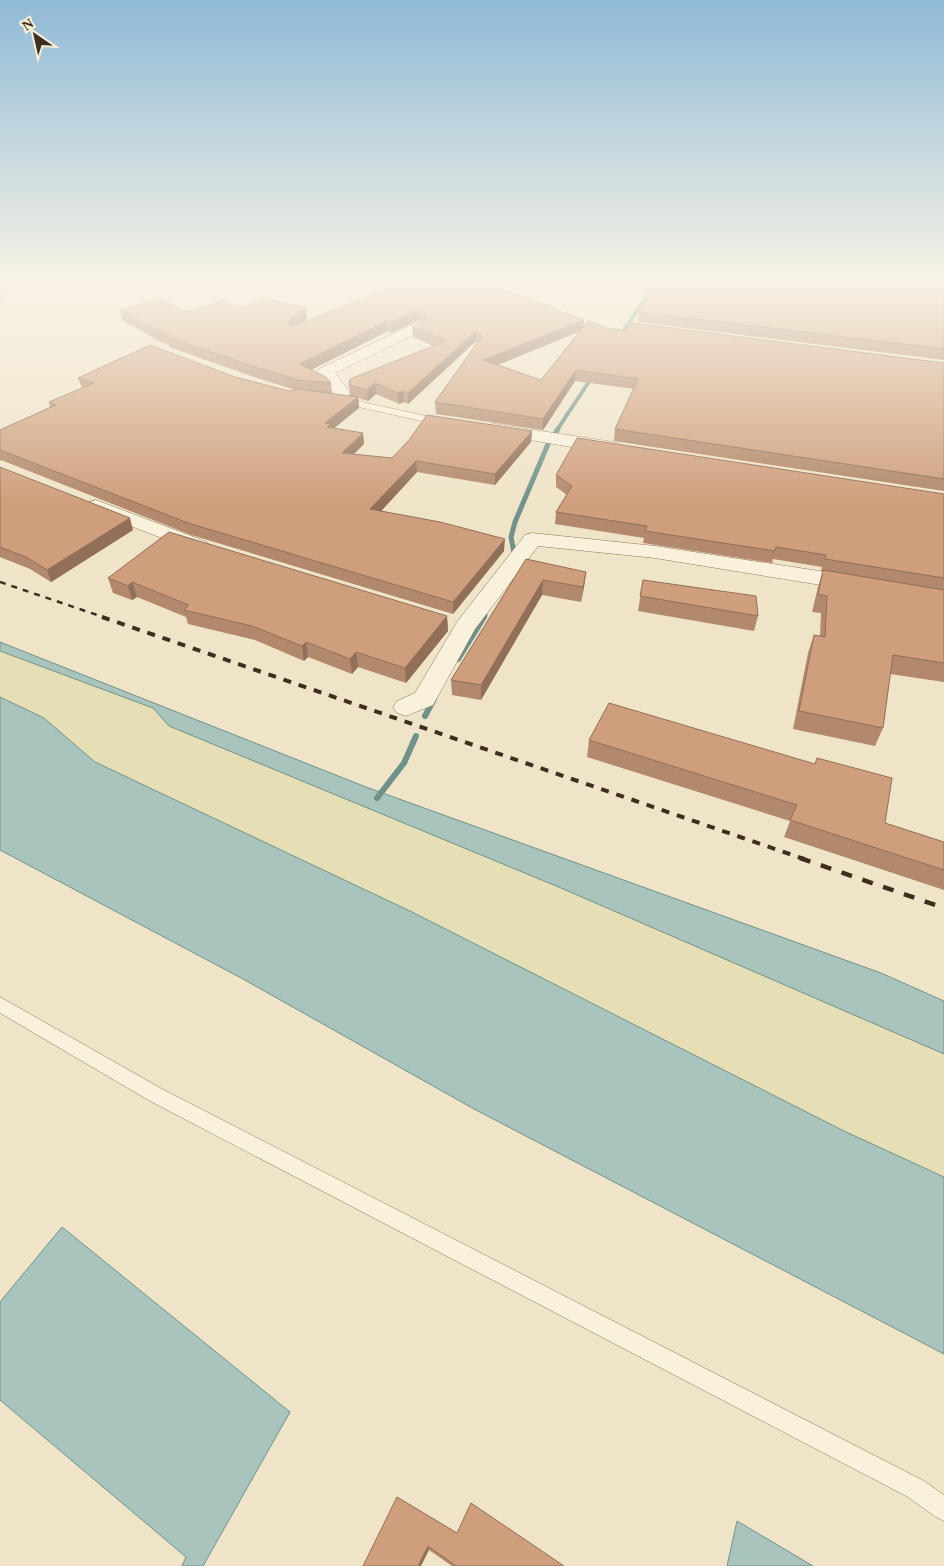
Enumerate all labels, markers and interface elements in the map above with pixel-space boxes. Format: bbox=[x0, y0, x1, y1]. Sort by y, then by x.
north arrow bbox=[10, 10, 60, 60]
text: N bbox=[20, 16, 36, 34]

